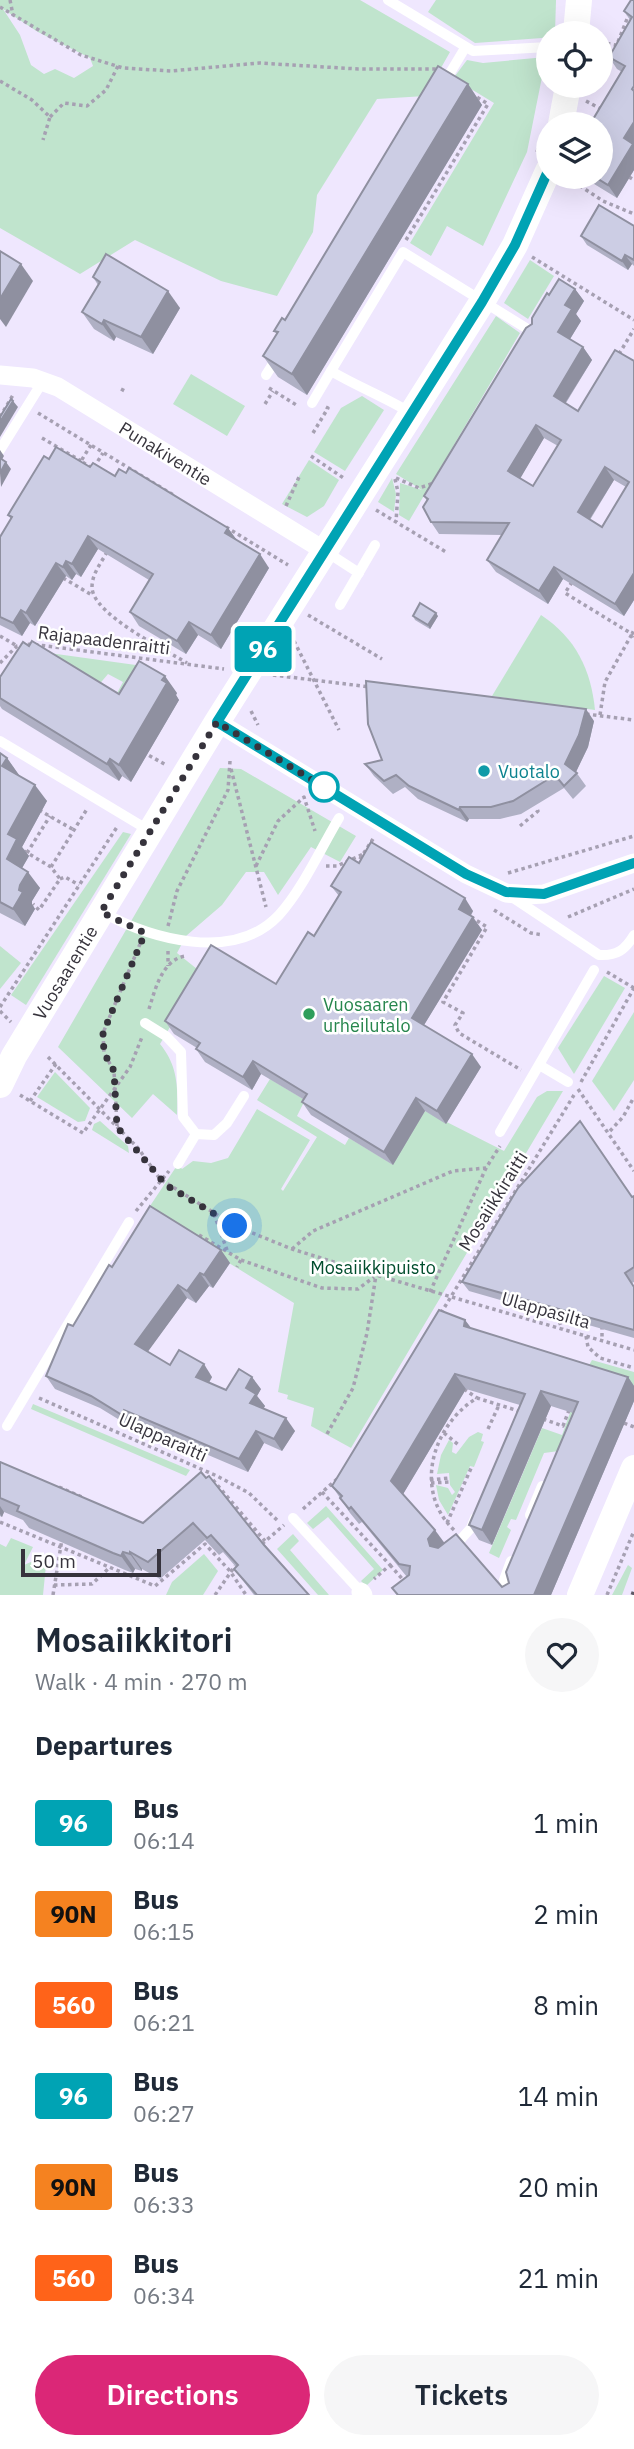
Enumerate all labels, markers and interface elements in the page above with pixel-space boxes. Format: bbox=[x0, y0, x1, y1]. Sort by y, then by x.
map controls bbox=[536, 21, 613, 189]
button: locate bbox=[536, 21, 613, 98]
button: layers bbox=[536, 112, 613, 189]
street label: Punakiventie bbox=[115, 416, 216, 490]
street label: Rajapaadenraitti bbox=[37, 620, 171, 660]
line badge: 96 bbox=[232, 626, 294, 672]
text: 96 bbox=[249, 633, 277, 665]
place label: Vuotalo bbox=[498, 760, 560, 783]
marker: Vuotalo bbox=[476, 763, 492, 779]
unlabelled marker bbox=[309, 772, 339, 802]
street label: Vuosaarentie bbox=[27, 921, 102, 1024]
place label: Vuosaaren urheilutalo bbox=[323, 993, 410, 1037]
marker: Vuosaaren urheilutalo bbox=[301, 1006, 317, 1022]
street label: Mosaiikkiraitti bbox=[453, 1147, 533, 1255]
your location bbox=[217, 1208, 252, 1243]
park label: Mosaiikkipuisto bbox=[310, 1256, 436, 1279]
street label: Ulappasilta bbox=[499, 1286, 593, 1334]
street label: Ulapparaitti bbox=[115, 1407, 211, 1467]
scale bar bbox=[21, 1546, 161, 1578]
text: 50 m bbox=[32, 1549, 76, 1573]
text: Mosaiikkitori bbox=[35, 1618, 233, 1661]
button: heart bbox=[525, 1618, 599, 1692]
text: Walk · 4 min · 270 m bbox=[35, 1666, 248, 1696]
text: Departures bbox=[35, 1728, 173, 1762]
text: Bus bbox=[133, 1791, 179, 1825]
text: 1 min bbox=[533, 1806, 599, 1840]
text: 96 bbox=[59, 1807, 88, 1839]
text: 06:14 bbox=[133, 1825, 195, 1855]
text: Bus bbox=[133, 1882, 179, 1916]
text: 2 min bbox=[533, 1897, 599, 1931]
text: 90N bbox=[50, 1898, 97, 1930]
text: 06:15 bbox=[133, 1916, 195, 1946]
text: Bus bbox=[133, 1973, 179, 2007]
text: 8 min bbox=[533, 1988, 599, 2022]
text: 560 bbox=[52, 1989, 95, 2021]
text: 06:21 bbox=[133, 2007, 195, 2037]
text: Bus bbox=[133, 2064, 179, 2098]
text: 14 min bbox=[518, 2079, 599, 2113]
text: 96 bbox=[59, 2080, 88, 2112]
text: 06:27 bbox=[133, 2098, 195, 2128]
text: Bus bbox=[133, 2155, 179, 2189]
text: 20 min bbox=[518, 2170, 599, 2204]
text: 90N bbox=[50, 2171, 97, 2203]
text: 06:33 bbox=[133, 2189, 195, 2219]
text: Bus bbox=[133, 2246, 179, 2280]
text: 21 min bbox=[518, 2261, 599, 2295]
text: 560 bbox=[52, 2262, 95, 2294]
text: 06:34 bbox=[133, 2280, 195, 2310]
button: Directions bbox=[35, 2355, 310, 2435]
button: Tickets bbox=[324, 2355, 599, 2435]

